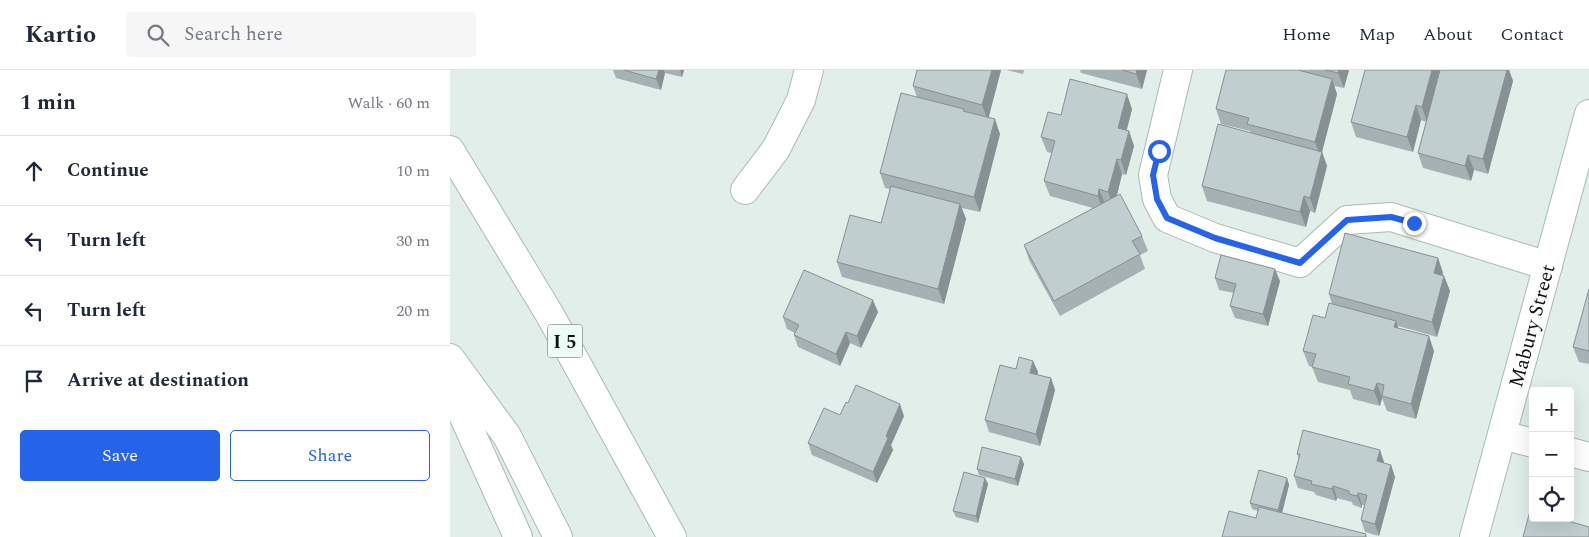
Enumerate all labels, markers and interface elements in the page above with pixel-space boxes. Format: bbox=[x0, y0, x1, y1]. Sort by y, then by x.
search box bbox=[126, 12, 476, 57]
text: Kartio bbox=[25, 17, 96, 53]
text: Search here bbox=[184, 20, 283, 49]
icon: search bbox=[144, 21, 172, 49]
text: Home bbox=[1282, 21, 1331, 48]
text: Map bbox=[1359, 21, 1395, 48]
text: About bbox=[1423, 21, 1473, 48]
text: Contact bbox=[1501, 21, 1564, 48]
text: 1 min bbox=[20, 87, 76, 119]
text: Walk · 60 m bbox=[347, 91, 430, 115]
route start bbox=[1148, 140, 1171, 163]
text: Continue bbox=[67, 156, 149, 185]
icon: ahead bbox=[20, 157, 48, 185]
text: 10 m bbox=[396, 159, 430, 183]
route end bbox=[1403, 212, 1426, 235]
text: Turn left bbox=[67, 226, 146, 255]
icon: left bbox=[20, 227, 48, 255]
text: 30 m bbox=[396, 229, 430, 253]
street label: Mabury Street bbox=[1501, 261, 1563, 391]
text: Turn left bbox=[67, 296, 146, 325]
icon: left bbox=[20, 297, 48, 325]
text: 20 m bbox=[396, 299, 430, 323]
road number: I 5 bbox=[548, 325, 582, 358]
text: Arrive at destination bbox=[67, 366, 249, 395]
icon: arrive bbox=[20, 367, 48, 395]
map controls bbox=[1529, 387, 1574, 522]
button: + bbox=[1529, 387, 1574, 432]
button: Save bbox=[20, 430, 220, 481]
button: Share bbox=[230, 430, 430, 481]
button: − bbox=[1529, 432, 1574, 477]
button: locate bbox=[1529, 477, 1574, 522]

